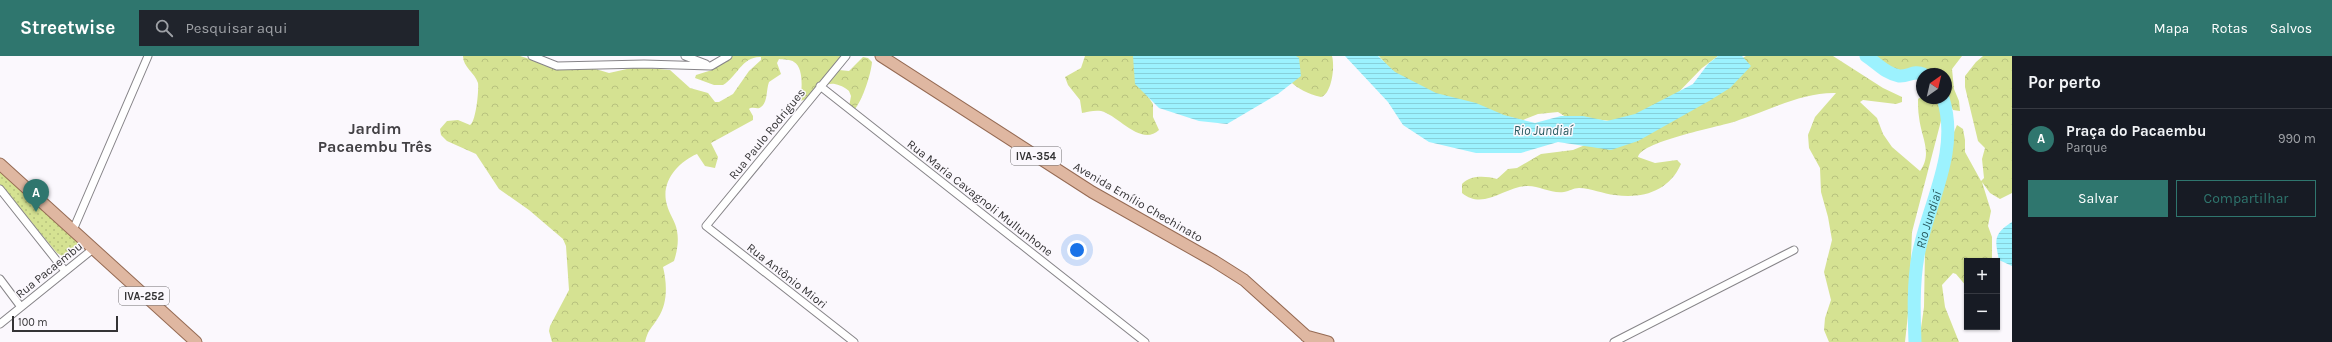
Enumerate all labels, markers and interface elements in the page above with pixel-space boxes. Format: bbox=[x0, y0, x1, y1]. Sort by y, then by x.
search box bbox=[139, 10, 419, 46]
text: Streetwise bbox=[20, 17, 115, 39]
icon: search bbox=[153, 17, 175, 39]
text: Pesquisar aqui bbox=[185, 19, 287, 37]
text: Mapa bbox=[2154, 20, 2189, 37]
text: Rotas bbox=[2211, 20, 2248, 37]
text: Salvos bbox=[2270, 20, 2312, 37]
north arrow bbox=[1916, 68, 1952, 104]
text: Por perto bbox=[2028, 72, 2101, 92]
street label: Rua Paulo Rodrigues bbox=[726, 86, 808, 182]
district label: Jardim Pacaembu Três bbox=[318, 119, 432, 156]
text: Praça do Pacaembu bbox=[2066, 122, 2206, 140]
water label: Rio Jundiaí bbox=[1513, 123, 1574, 138]
text: A bbox=[2037, 131, 2045, 146]
text: 990 m bbox=[2278, 131, 2316, 146]
street label: Rua Maria Cavagnoli Mullunhone bbox=[904, 137, 1056, 259]
text: Parque bbox=[2066, 140, 2107, 155]
road number: IVA-354 bbox=[1011, 147, 1061, 165]
street label: Avenida Emílio Chechinato bbox=[1071, 159, 1205, 245]
pin: A bbox=[23, 179, 49, 212]
button: Salvar bbox=[2028, 180, 2168, 217]
button: Compartilhar bbox=[2176, 180, 2316, 217]
water label: Rio Jundiaí bbox=[1912, 187, 1944, 250]
street label: Rua Pacaembu bbox=[13, 239, 85, 301]
street label: Rua Antônio Miori bbox=[744, 240, 830, 312]
your location bbox=[1067, 240, 1087, 260]
map controls bbox=[1964, 258, 2000, 330]
button: + bbox=[1964, 258, 2000, 294]
road number: IVA-252 bbox=[119, 287, 169, 305]
button: − bbox=[1964, 294, 2000, 330]
scale bar bbox=[12, 314, 118, 333]
text: 100 m bbox=[18, 316, 48, 329]

